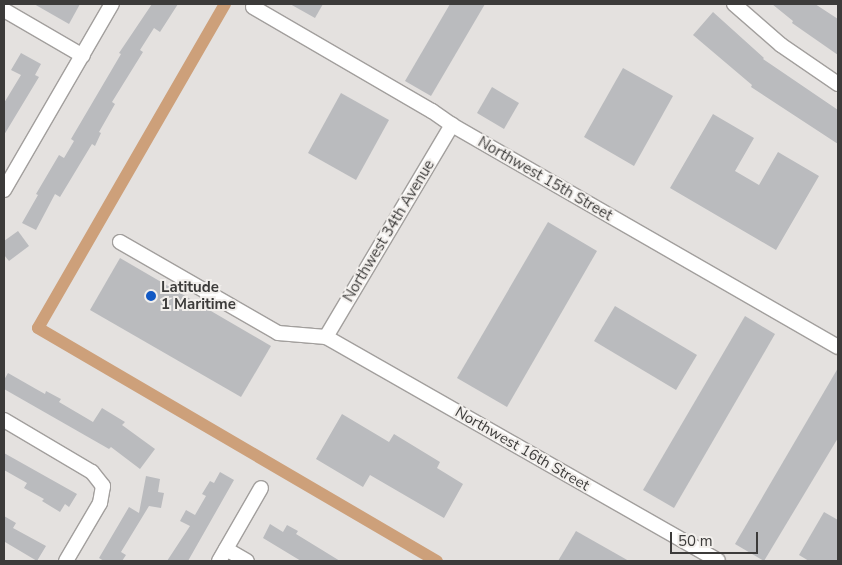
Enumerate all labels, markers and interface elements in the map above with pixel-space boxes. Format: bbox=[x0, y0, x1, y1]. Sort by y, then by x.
street label: Northwest 15th Street bbox=[475, 133, 615, 225]
street label: Northwest 34th Avenue bbox=[339, 157, 439, 305]
place label: Latitude 1 Maritime bbox=[161, 278, 236, 313]
marker: Latitude 1 Maritime bbox=[145, 290, 157, 302]
street label: Northwest 16th Street bbox=[452, 403, 592, 495]
scale bar bbox=[672, 522, 760, 554]
text: 50 m bbox=[678, 531, 713, 551]

